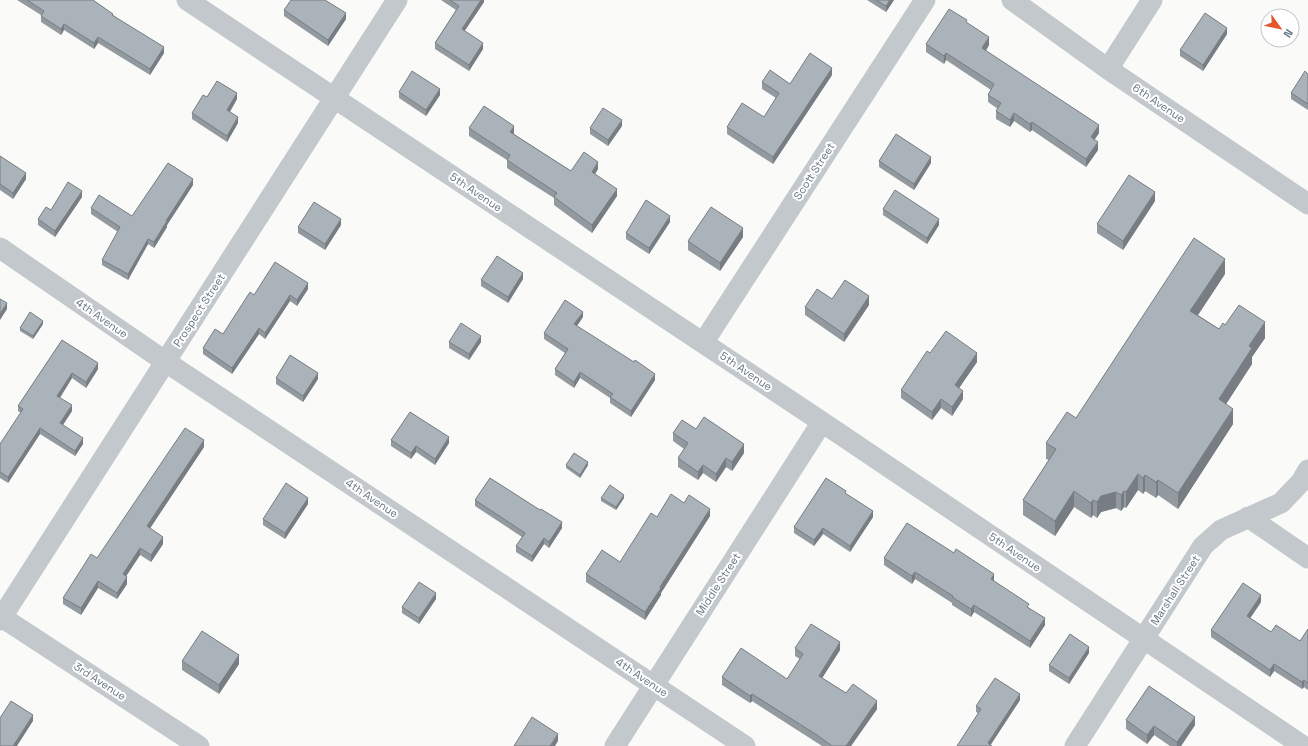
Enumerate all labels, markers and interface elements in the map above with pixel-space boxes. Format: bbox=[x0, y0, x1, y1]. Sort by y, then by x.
north arrow bbox=[1260, 8, 1300, 48]
text: N bbox=[1281, 27, 1296, 40]
street label: 6th Avenue bbox=[1130, 80, 1188, 126]
street label: Scott Street bbox=[790, 140, 838, 202]
street label: 5th Avenue bbox=[447, 169, 505, 215]
street label: Prospect Street bbox=[170, 271, 228, 349]
street label: 4th Avenue bbox=[73, 295, 131, 341]
street label: 5th Avenue bbox=[717, 348, 775, 394]
street label: 4th Avenue bbox=[343, 475, 401, 521]
street label: 5th Avenue bbox=[986, 529, 1044, 575]
street label: Middle Street bbox=[693, 550, 743, 618]
street label: Marshall Street bbox=[1147, 552, 1203, 628]
street label: 4th Avenue bbox=[613, 654, 671, 700]
street label: 3rd Avenue bbox=[71, 659, 129, 703]

